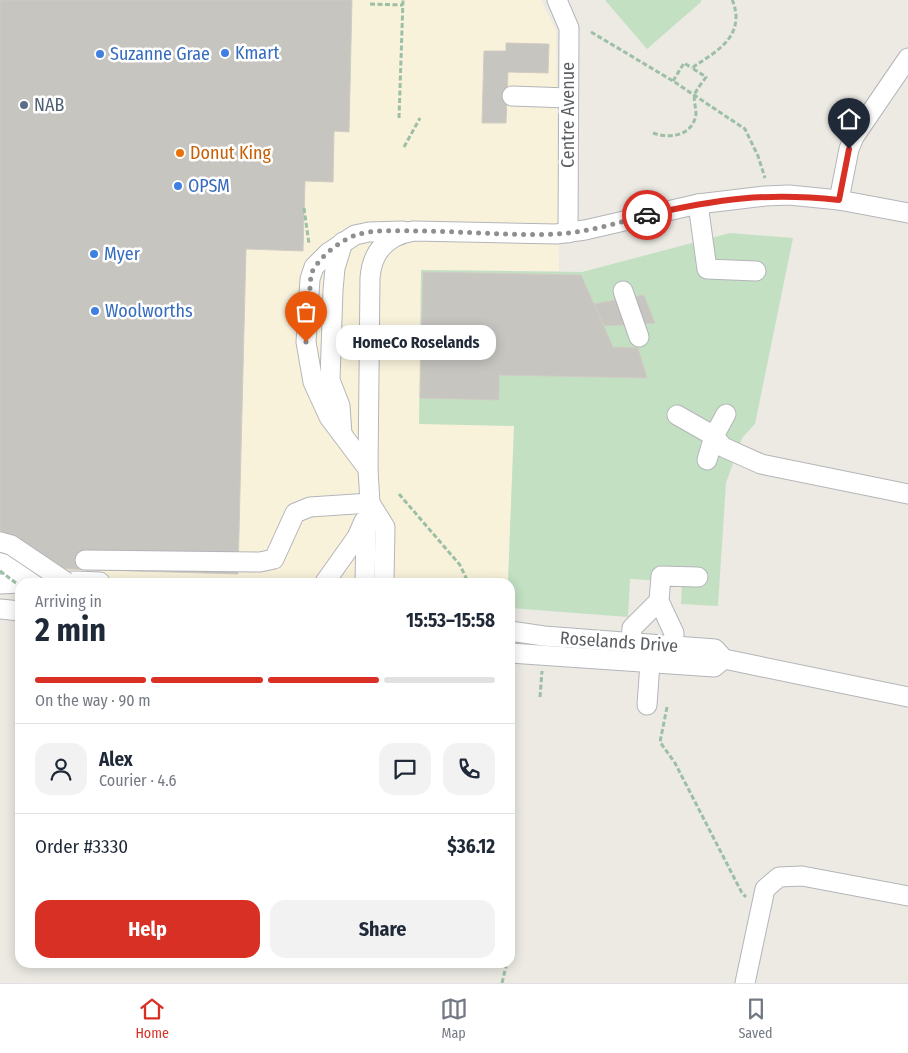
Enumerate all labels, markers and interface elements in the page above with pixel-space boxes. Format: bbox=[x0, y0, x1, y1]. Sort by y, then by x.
place label: Kmart bbox=[235, 42, 279, 64]
place label: Suzanne Grae bbox=[110, 43, 210, 65]
marker: Kmart bbox=[219, 47, 231, 59]
marker: Suzanne Grae bbox=[94, 48, 106, 60]
street label: Centre Avenue bbox=[557, 62, 579, 168]
place label: NAB bbox=[34, 94, 64, 116]
pin bbox=[828, 98, 870, 149]
marker: NAB bbox=[18, 99, 30, 111]
icon: home bbox=[835, 105, 863, 133]
place label: Donut King bbox=[190, 142, 271, 164]
marker: Donut King bbox=[174, 147, 186, 159]
place label: OPSM bbox=[188, 175, 230, 197]
marker: OPSM bbox=[172, 180, 184, 192]
courier bbox=[622, 190, 672, 240]
icon: car bbox=[633, 201, 661, 229]
place label: Myer bbox=[104, 243, 141, 265]
marker: Myer bbox=[88, 248, 100, 260]
pin bbox=[285, 291, 327, 342]
icon: bag bbox=[292, 298, 320, 326]
place label: Woolworths bbox=[105, 300, 193, 322]
marker: Woolworths bbox=[89, 305, 101, 317]
callout: HomeCo Roselands bbox=[336, 324, 496, 360]
text: HomeCo Roselands bbox=[352, 333, 480, 352]
text: Arriving in bbox=[35, 592, 102, 611]
text: 15:53–15:58 bbox=[406, 609, 495, 632]
text: 2 min bbox=[35, 611, 106, 649]
street label: Roselands Drive bbox=[559, 627, 679, 657]
text: On the way · 90 m bbox=[35, 691, 151, 710]
button: person bbox=[35, 743, 87, 795]
button: chat bbox=[379, 743, 431, 795]
button: phone bbox=[443, 743, 495, 795]
text: Alex bbox=[99, 748, 133, 771]
text: Courier · 4.6 bbox=[99, 771, 177, 790]
text: Order #3330 bbox=[35, 835, 128, 858]
text: $36.12 bbox=[447, 835, 495, 858]
button: Help bbox=[35, 900, 260, 958]
button: Share bbox=[270, 900, 495, 958]
tab: Home bbox=[135, 995, 169, 1042]
tab: Map bbox=[440, 995, 468, 1042]
tab: Saved bbox=[738, 995, 773, 1042]

